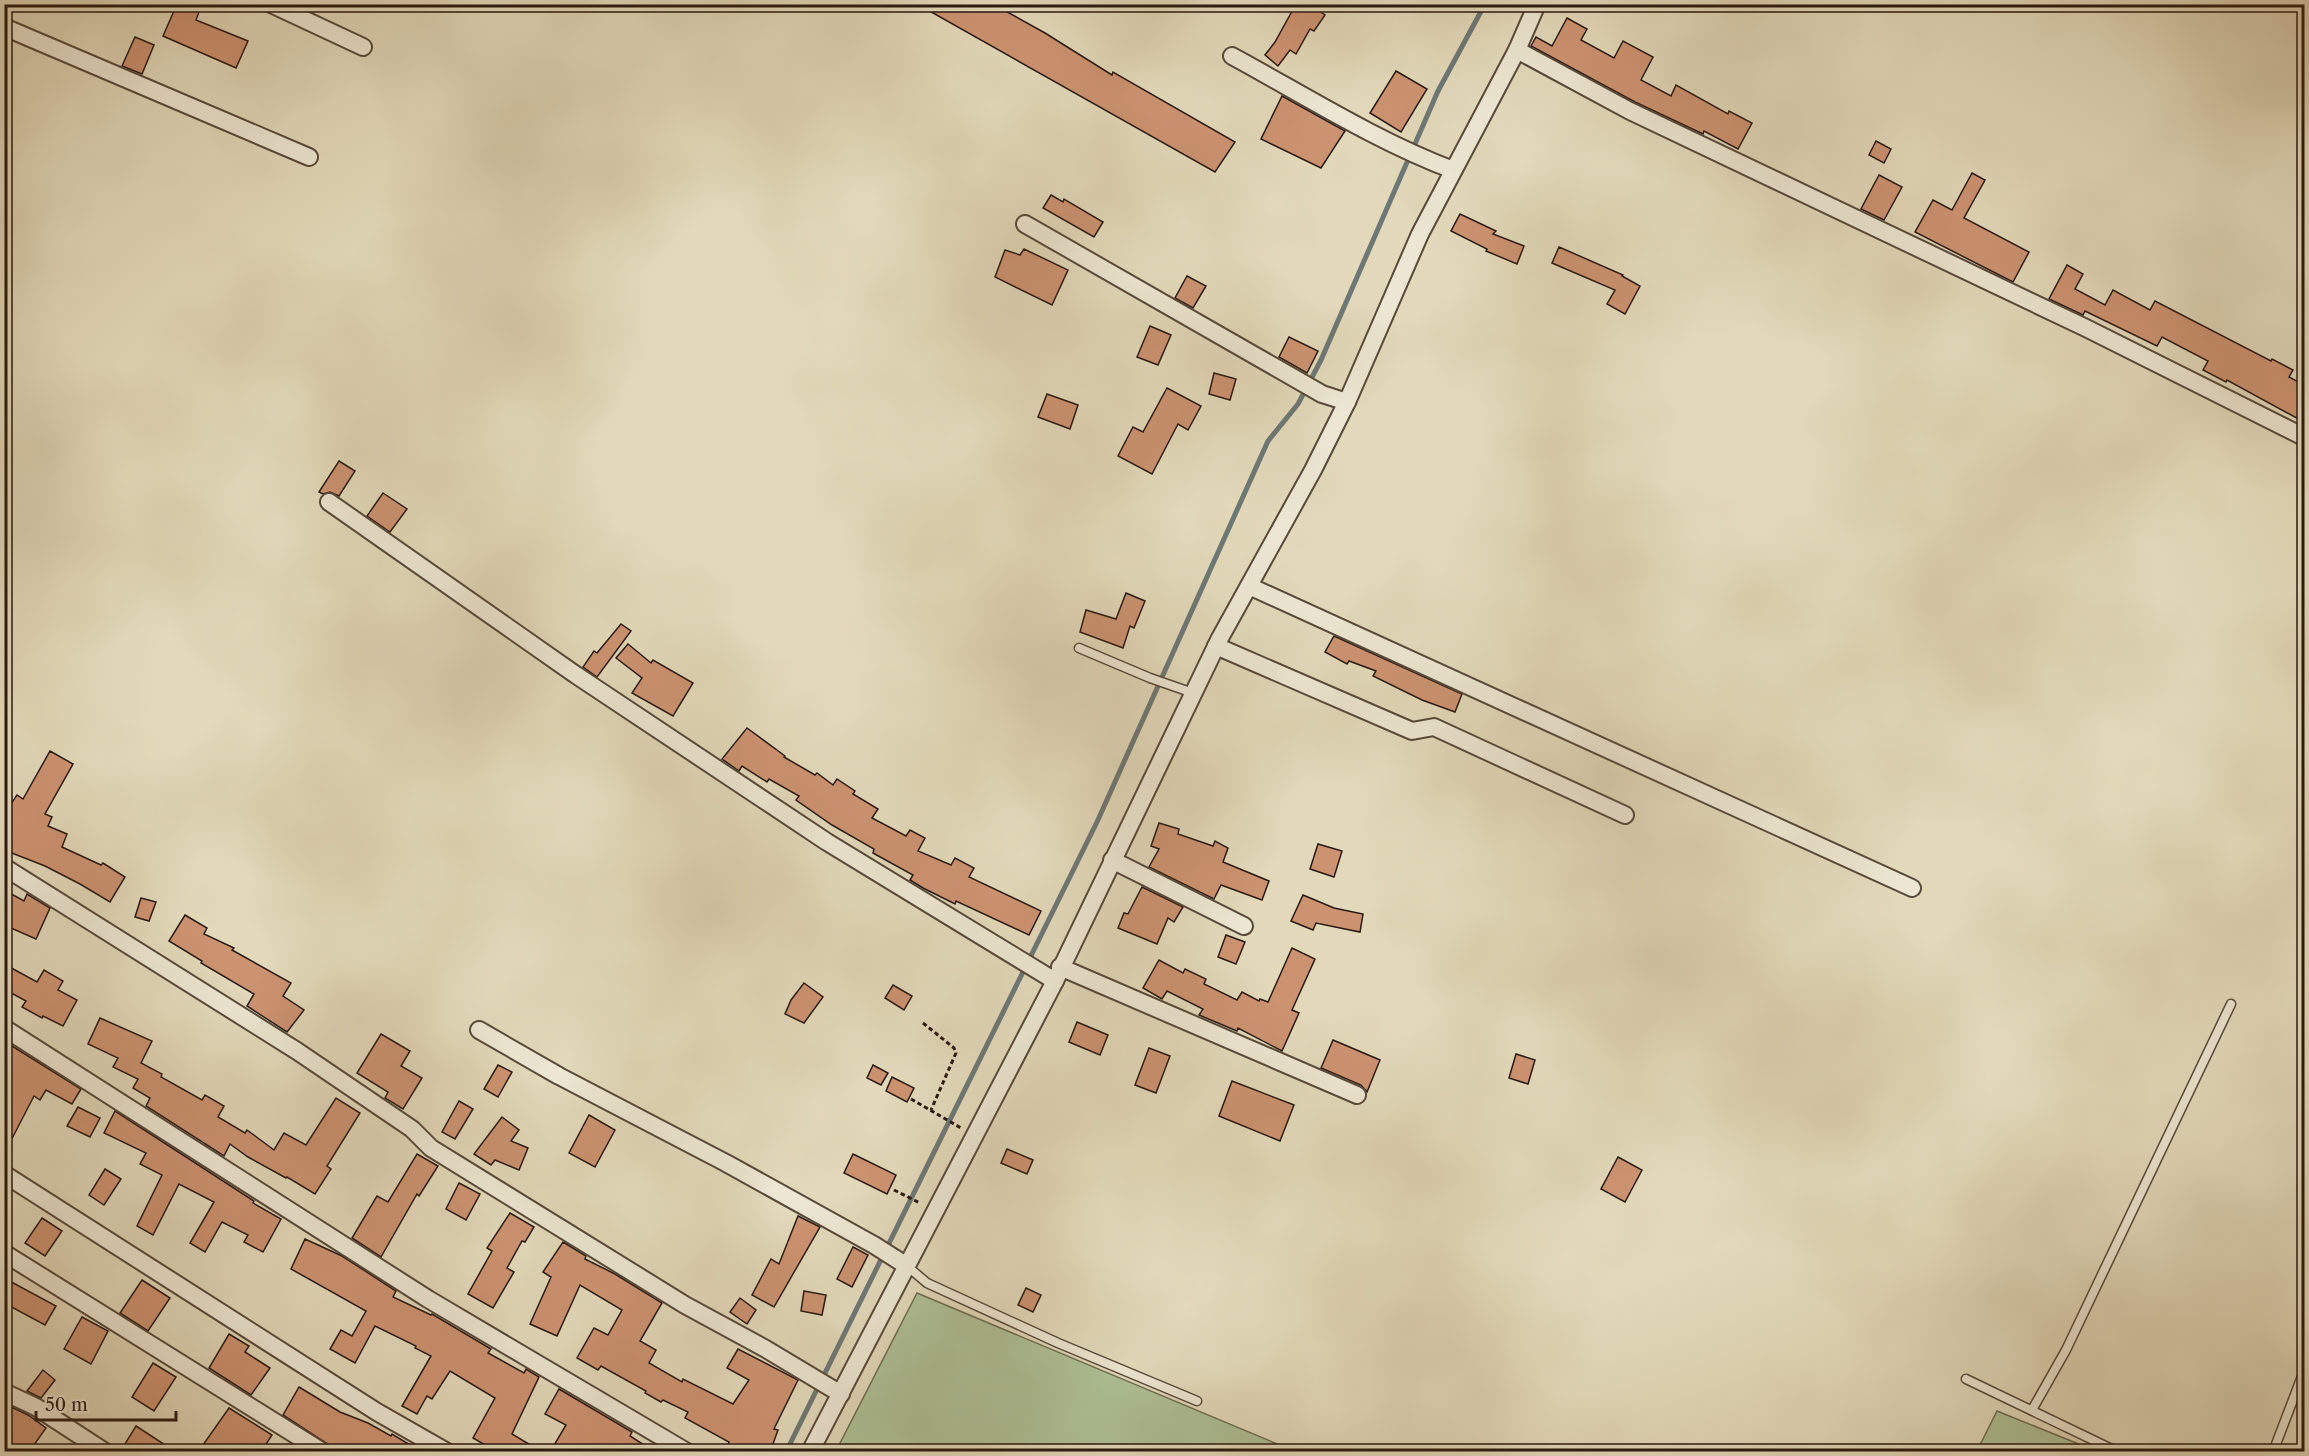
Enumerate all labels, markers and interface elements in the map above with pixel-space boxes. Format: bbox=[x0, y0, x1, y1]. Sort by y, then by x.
scale bar bbox=[36, 1384, 176, 1422]
text: 50 m bbox=[45, 1394, 88, 1416]

